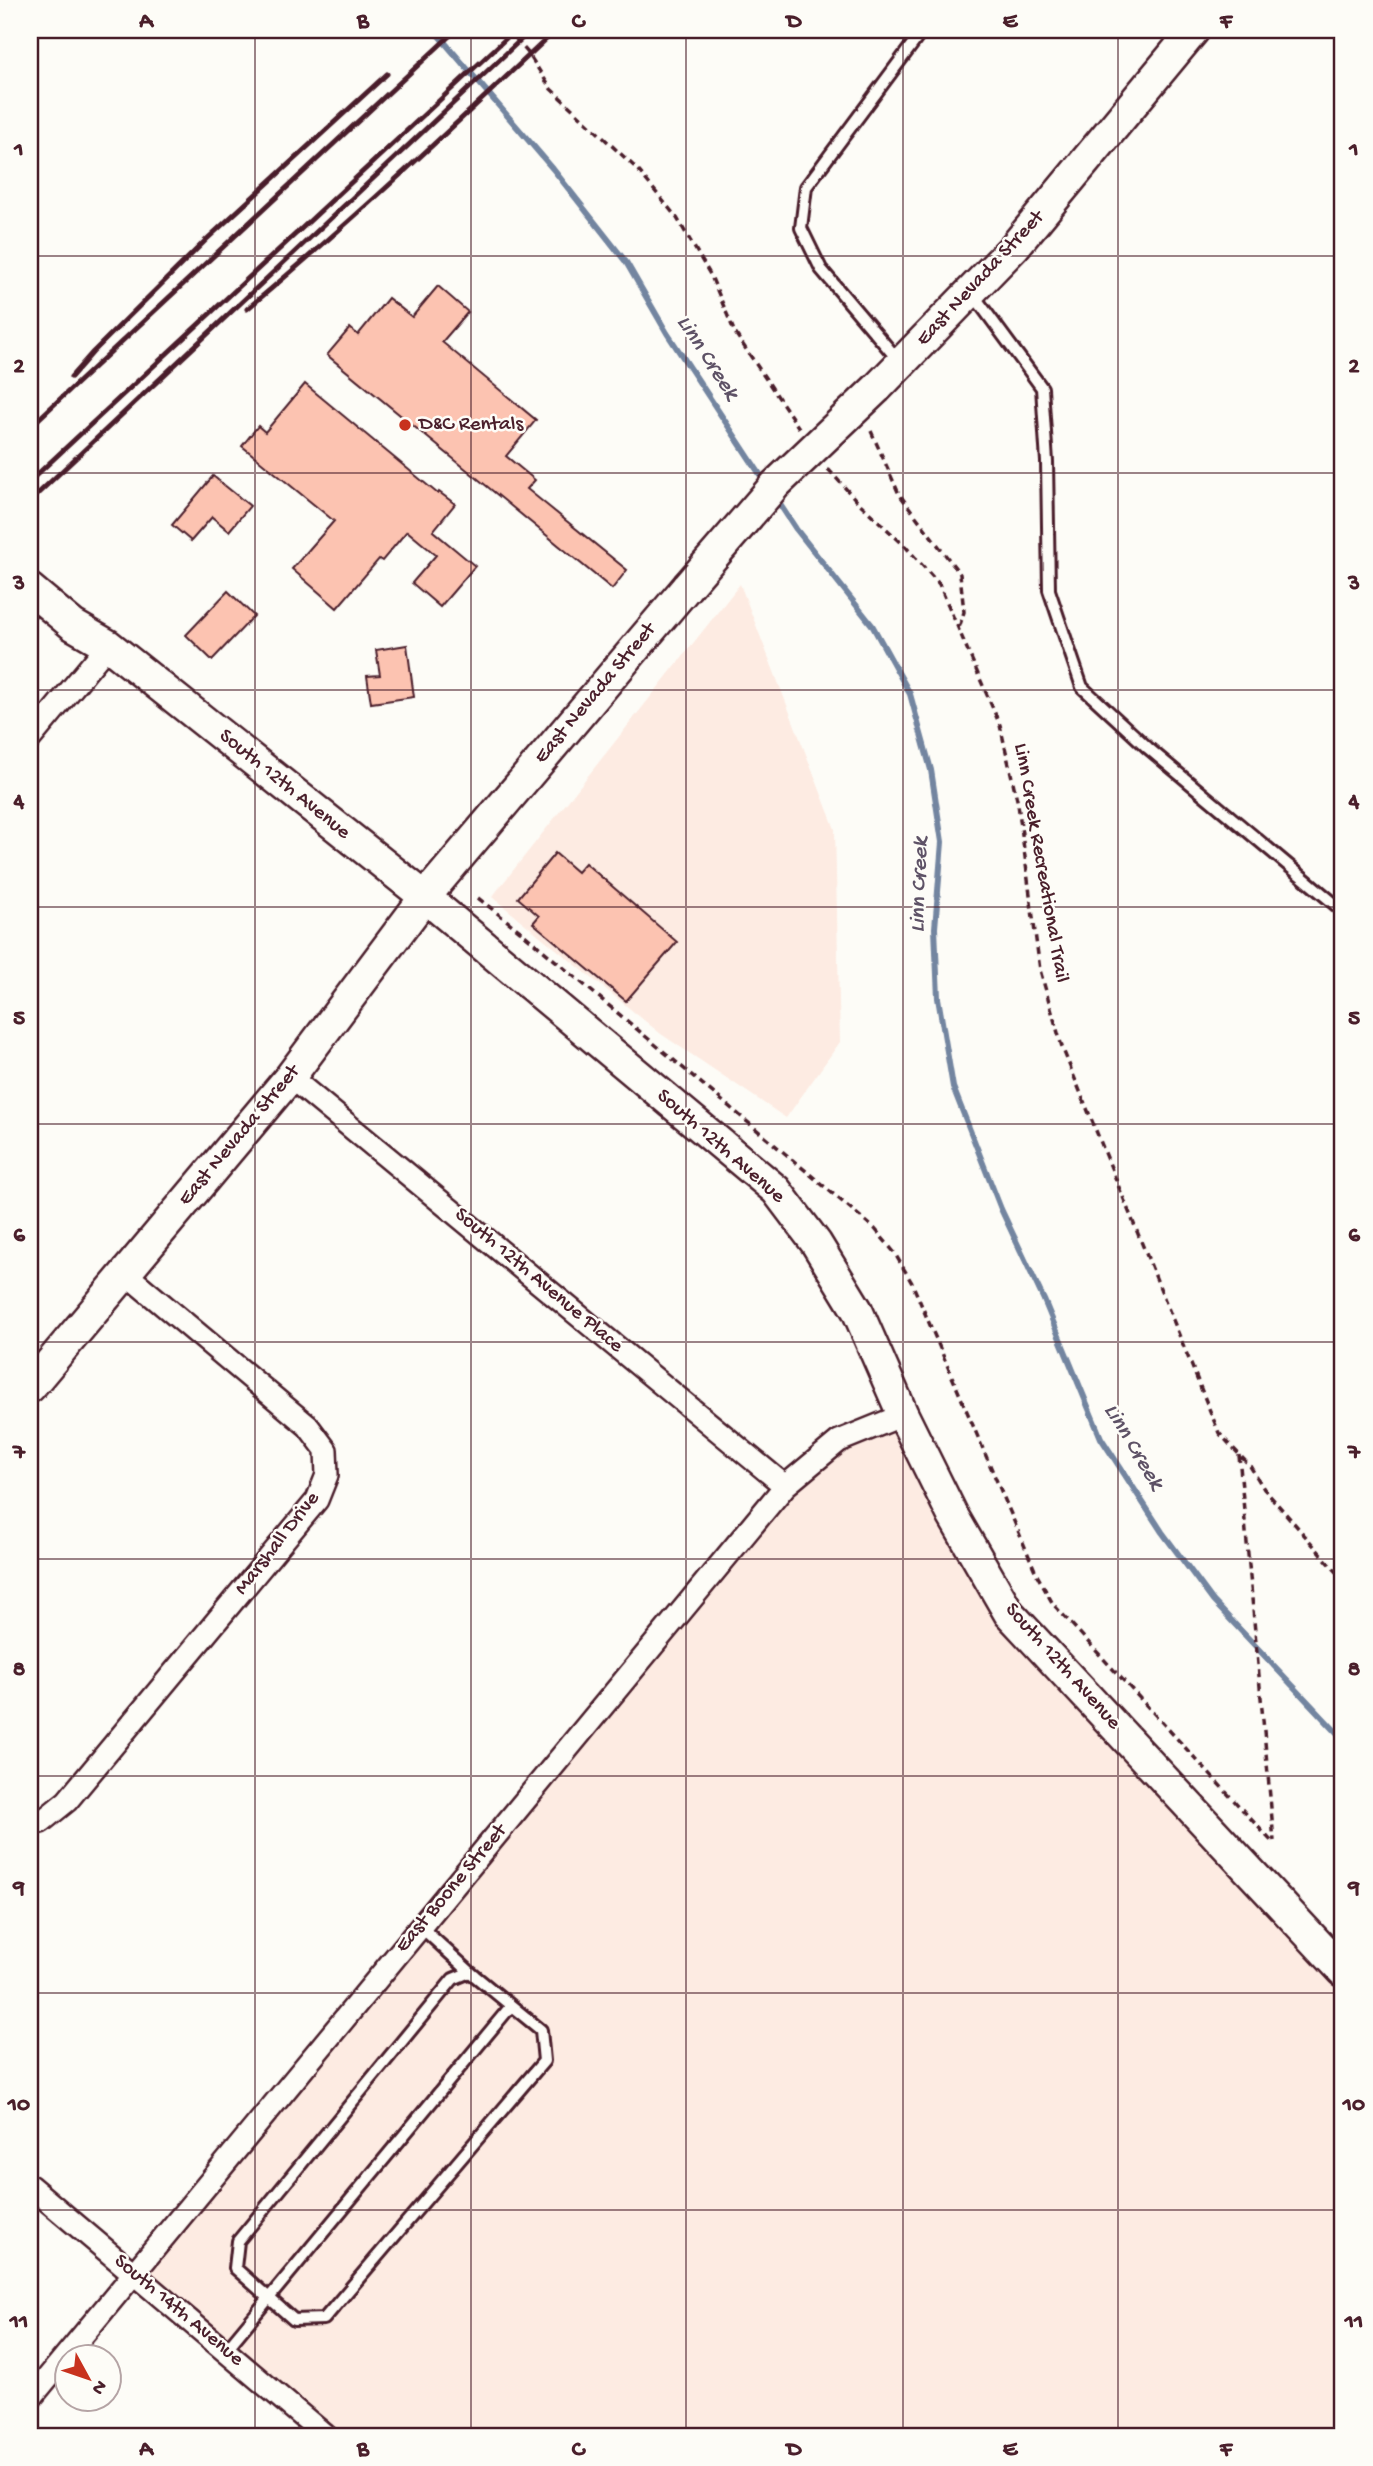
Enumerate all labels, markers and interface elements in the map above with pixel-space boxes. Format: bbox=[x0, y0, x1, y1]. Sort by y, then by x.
text: A bbox=[138, 9, 154, 36]
text: B bbox=[356, 9, 370, 36]
text: C bbox=[572, 9, 587, 36]
text: D bbox=[785, 9, 803, 36]
text: E bbox=[1003, 9, 1019, 36]
text: F bbox=[1219, 9, 1234, 36]
text: 1 bbox=[13, 137, 24, 164]
text: 1 bbox=[1348, 137, 1359, 164]
street label: East Nevada Street bbox=[912, 204, 1052, 352]
water label: Linn Creek bbox=[670, 311, 746, 408]
text: 2 bbox=[13, 354, 25, 381]
text: 2 bbox=[1348, 354, 1360, 381]
place label: D&C Rentals bbox=[417, 413, 524, 438]
marker: D&C Rentals bbox=[397, 417, 413, 433]
text: 3 bbox=[12, 571, 25, 598]
text: 3 bbox=[1347, 571, 1360, 598]
street label: East Nevada Street bbox=[530, 617, 664, 770]
street label: South 12th Avenue bbox=[213, 724, 356, 846]
street label: Linn Creek Recreational Trail bbox=[1007, 741, 1073, 985]
text: 4 bbox=[13, 789, 25, 816]
text: 4 bbox=[1348, 789, 1360, 816]
water label: Linn Creek bbox=[905, 834, 935, 933]
text: 5 bbox=[13, 1006, 25, 1033]
text: 5 bbox=[1348, 1006, 1360, 1033]
street label: East Nevada Street bbox=[174, 1059, 308, 1212]
street label: South 12th Avenue bbox=[651, 1084, 790, 1210]
street label: South 12th Avenue Place bbox=[448, 1203, 628, 1360]
text: 6 bbox=[13, 1223, 26, 1250]
text: 6 bbox=[1348, 1223, 1361, 1250]
water label: Linn Creek bbox=[1097, 1399, 1171, 1497]
text: 7 bbox=[12, 1440, 26, 1467]
text: 7 bbox=[1347, 1440, 1361, 1467]
street label: Marshall Drive bbox=[230, 1486, 327, 1601]
street label: South 12th Avenue bbox=[998, 1598, 1126, 1736]
text: 8 bbox=[13, 1657, 26, 1684]
text: 8 bbox=[1348, 1657, 1361, 1684]
street label: East Boone Street bbox=[391, 1818, 515, 1958]
text: 9 bbox=[12, 1875, 25, 1902]
text: 9 bbox=[1347, 1875, 1360, 1902]
text: 10 bbox=[7, 2092, 30, 2119]
text: 10 bbox=[1342, 2092, 1365, 2119]
street label: South 14th Avenue bbox=[108, 2249, 249, 2373]
text: 11 bbox=[9, 2309, 28, 2336]
text: 11 bbox=[1344, 2309, 1363, 2336]
north arrow bbox=[52, 2344, 122, 2414]
text: N bbox=[86, 2375, 111, 2399]
text: A bbox=[138, 2437, 154, 2464]
text: B bbox=[356, 2437, 370, 2464]
text: C bbox=[572, 2437, 587, 2464]
text: D bbox=[785, 2437, 803, 2464]
text: E bbox=[1003, 2437, 1019, 2464]
text: F bbox=[1219, 2437, 1234, 2464]

